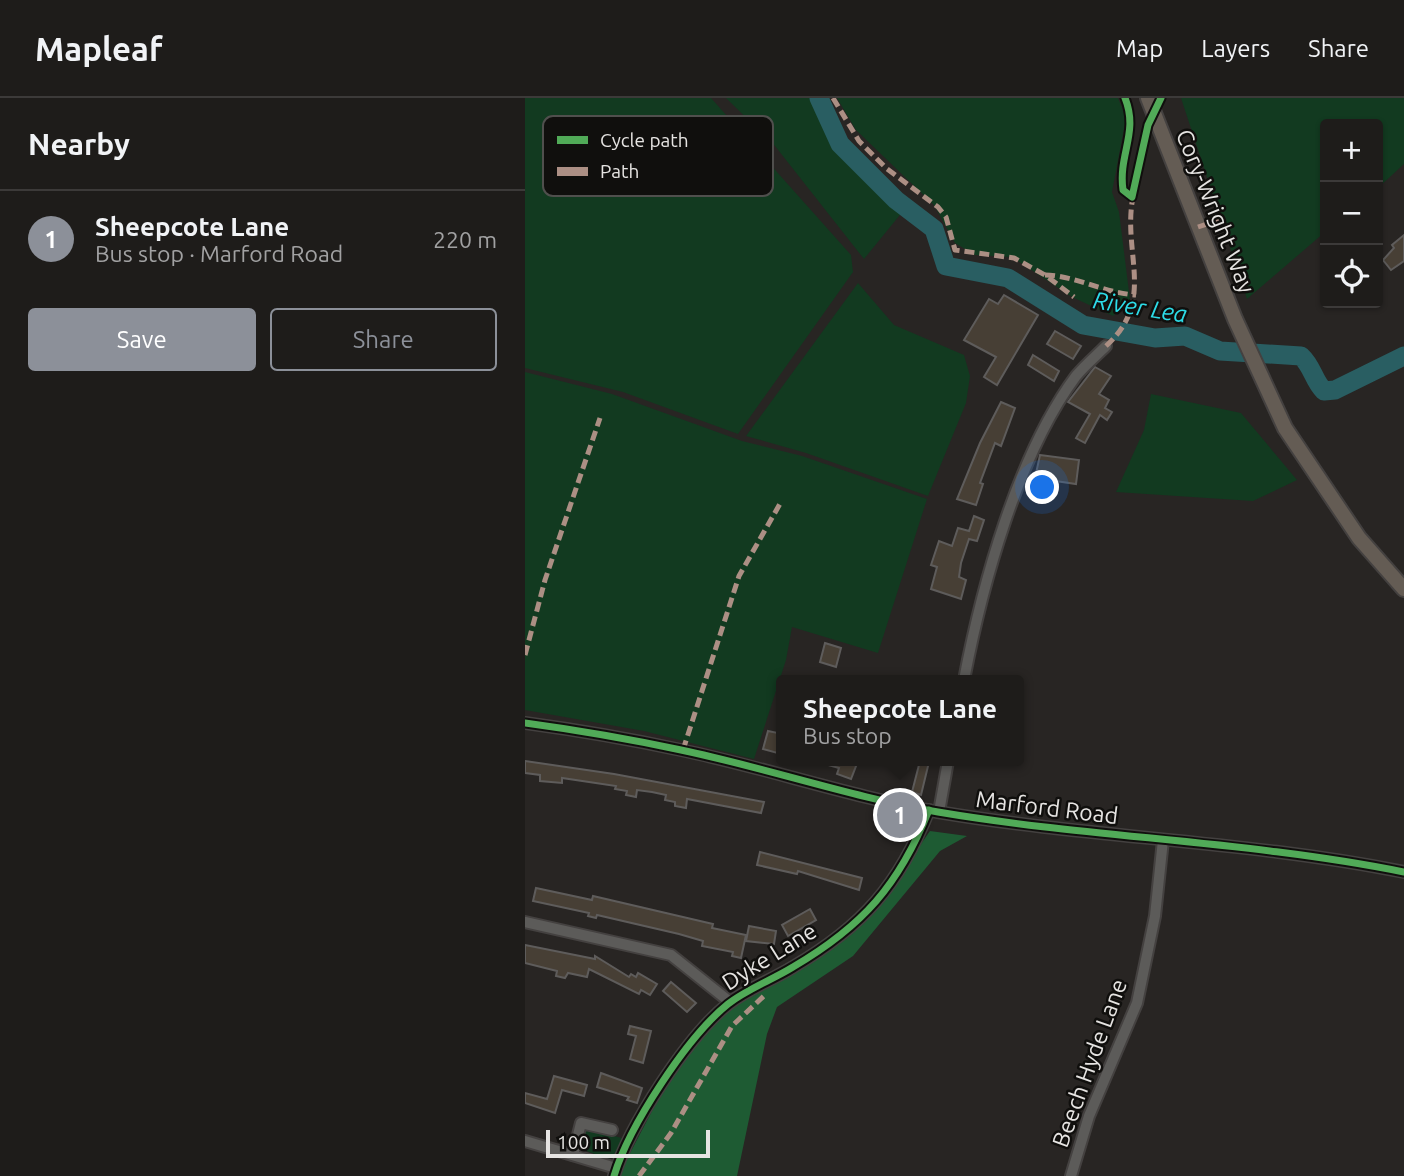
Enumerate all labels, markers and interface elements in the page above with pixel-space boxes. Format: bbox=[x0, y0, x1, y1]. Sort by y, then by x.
text: Mapleaf bbox=[35, 30, 163, 67]
text: Map bbox=[1116, 35, 1163, 62]
text: Layers bbox=[1201, 35, 1270, 62]
text: Share bbox=[1308, 35, 1369, 62]
legend bbox=[543, 116, 773, 196]
map controls bbox=[1320, 119, 1383, 308]
button: + bbox=[1320, 119, 1383, 182]
street label: Cory-Wright Way bbox=[1172, 126, 1260, 296]
text: Nearby bbox=[28, 127, 130, 161]
text: Cycle path bbox=[600, 129, 689, 151]
text: Path bbox=[600, 160, 639, 182]
button: − bbox=[1320, 182, 1383, 245]
text: Sheepcote Lane bbox=[95, 212, 289, 241]
text: 1 bbox=[45, 227, 57, 252]
text: 220 m bbox=[433, 227, 497, 252]
text: Bus stop · Marford Road bbox=[95, 241, 343, 266]
button: locate bbox=[1320, 245, 1383, 308]
water label: River Lea bbox=[1091, 286, 1189, 328]
button: Save bbox=[28, 308, 256, 371]
button: Share bbox=[270, 308, 497, 371]
your location bbox=[1025, 470, 1059, 504]
popup bbox=[776, 675, 1024, 766]
text: Sheepcote Lane bbox=[803, 694, 997, 723]
text: Bus stop bbox=[803, 723, 892, 748]
street label: Marford Road bbox=[974, 786, 1120, 828]
pin: 1 bbox=[877, 789, 923, 841]
street label: Dyke Lane bbox=[717, 917, 821, 995]
street label: Beech Hyde Lane bbox=[1047, 976, 1131, 1150]
scale bar bbox=[546, 1127, 711, 1159]
text: 100 m bbox=[557, 1131, 610, 1153]

